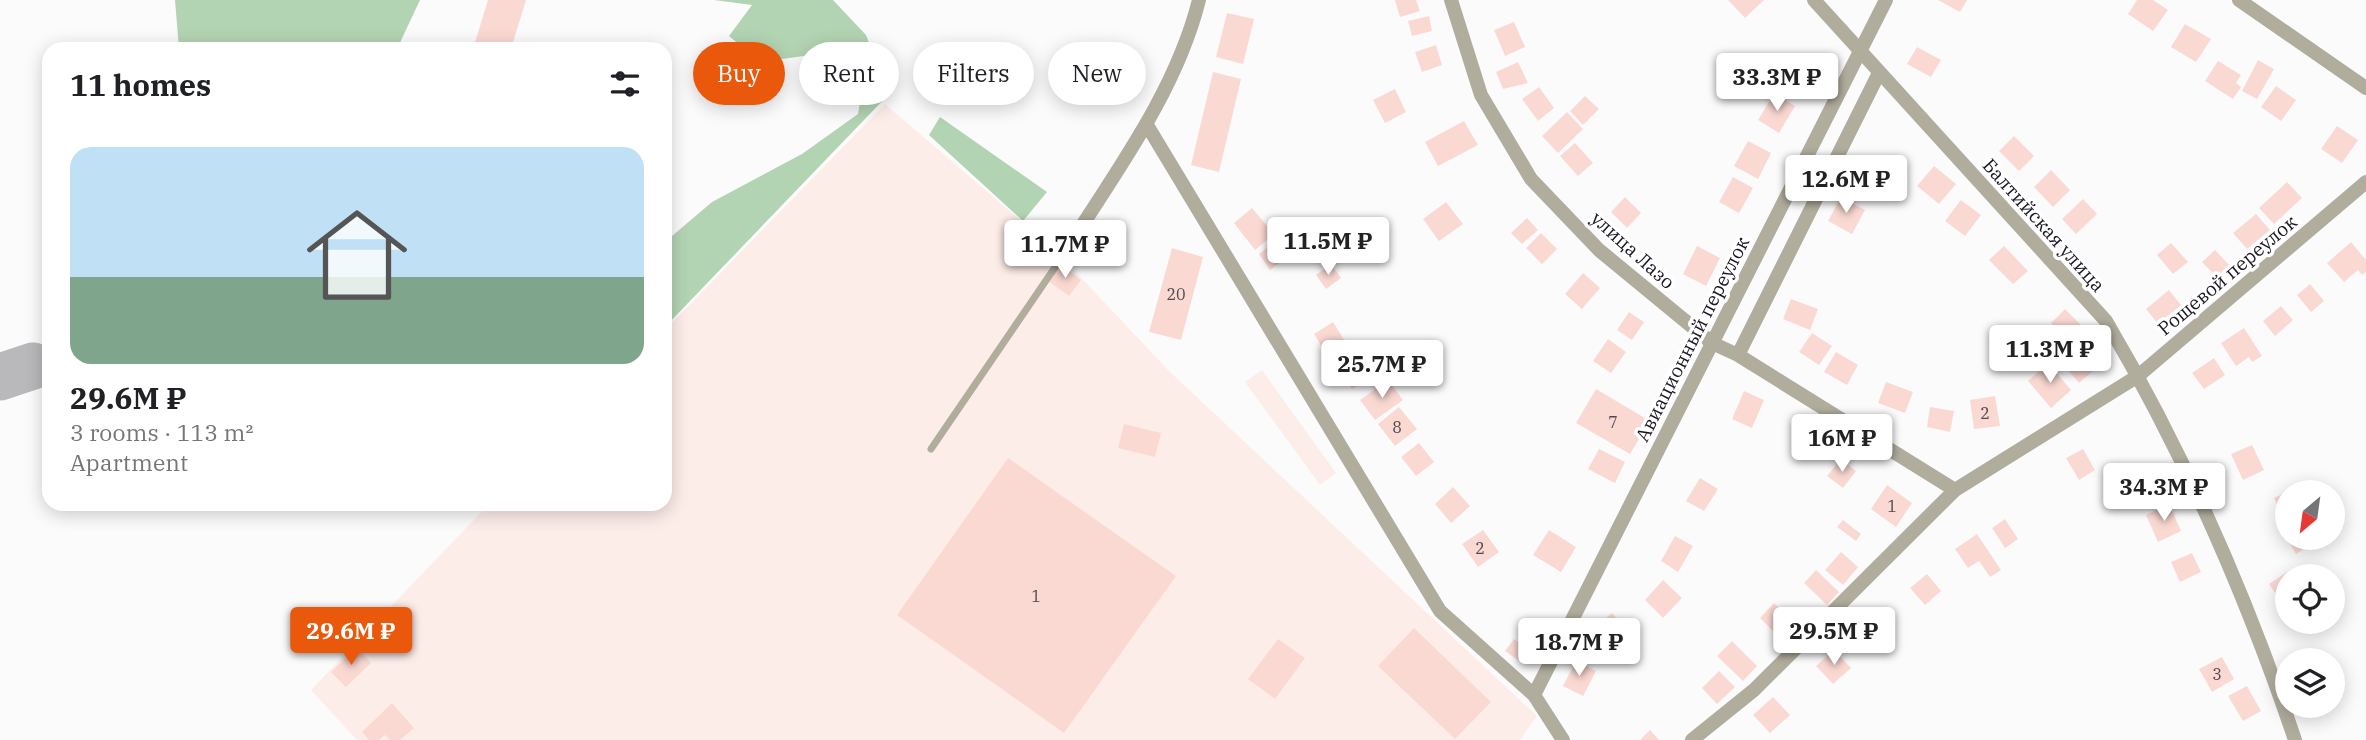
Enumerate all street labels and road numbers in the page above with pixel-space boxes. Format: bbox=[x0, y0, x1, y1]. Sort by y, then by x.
street label: Балтийская улица bbox=[1978, 153, 2110, 297]
street label: улица Лазо bbox=[1586, 206, 1680, 294]
street label: Рощевой переулок bbox=[2152, 210, 2302, 340]
street label: Авиационный переулок bbox=[1630, 232, 1754, 446]

